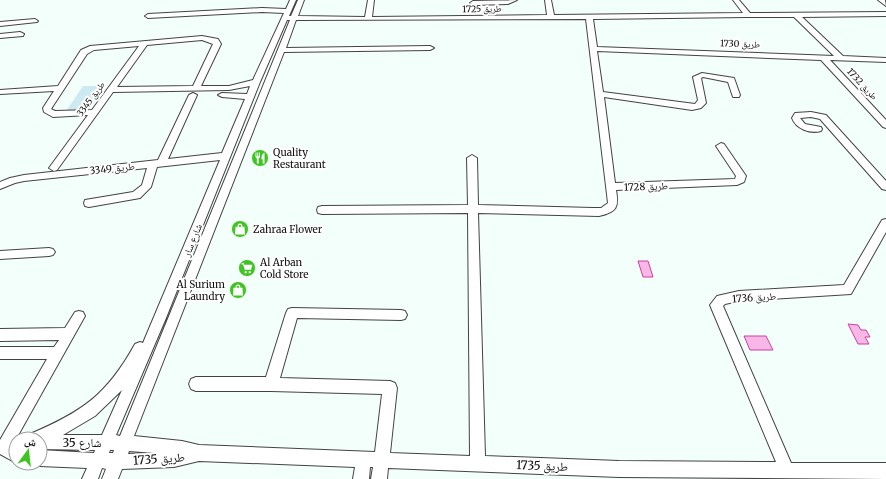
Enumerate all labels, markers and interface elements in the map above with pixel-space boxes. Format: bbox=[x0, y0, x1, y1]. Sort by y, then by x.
street label: طريق 1725 bbox=[462, 3, 502, 14]
street label: طريق 1730 bbox=[720, 37, 760, 50]
street label: طريق 1732 bbox=[845, 66, 880, 102]
street label: طريق 3345 bbox=[74, 79, 107, 118]
place label: Quality Restaurant bbox=[273, 146, 326, 171]
restaurant icon: Quality Restaurant bbox=[250, 148, 270, 168]
street label: طريق 3349 bbox=[89, 160, 136, 177]
street label: طريق 1728 bbox=[624, 179, 669, 194]
shop icon: Zahraa Flower bbox=[230, 219, 250, 239]
street label: شارع سار bbox=[180, 221, 205, 259]
place label: Zahraa Flower bbox=[253, 223, 323, 236]
place label: Al Arban Cold Store bbox=[259, 256, 308, 281]
supermarket icon: Al Arban Cold Store bbox=[237, 258, 257, 278]
place label: Al Surium Laundry bbox=[176, 278, 225, 303]
shop icon: Al Surium Laundry bbox=[228, 280, 248, 300]
street label: طريق 1736 bbox=[732, 289, 777, 306]
north arrow bbox=[8, 431, 48, 471]
text: ش bbox=[23, 433, 38, 451]
street label: شارع 35 bbox=[63, 435, 102, 451]
street label: طريق 1735 bbox=[132, 449, 186, 468]
street label: طريق 1735 bbox=[516, 457, 568, 474]

